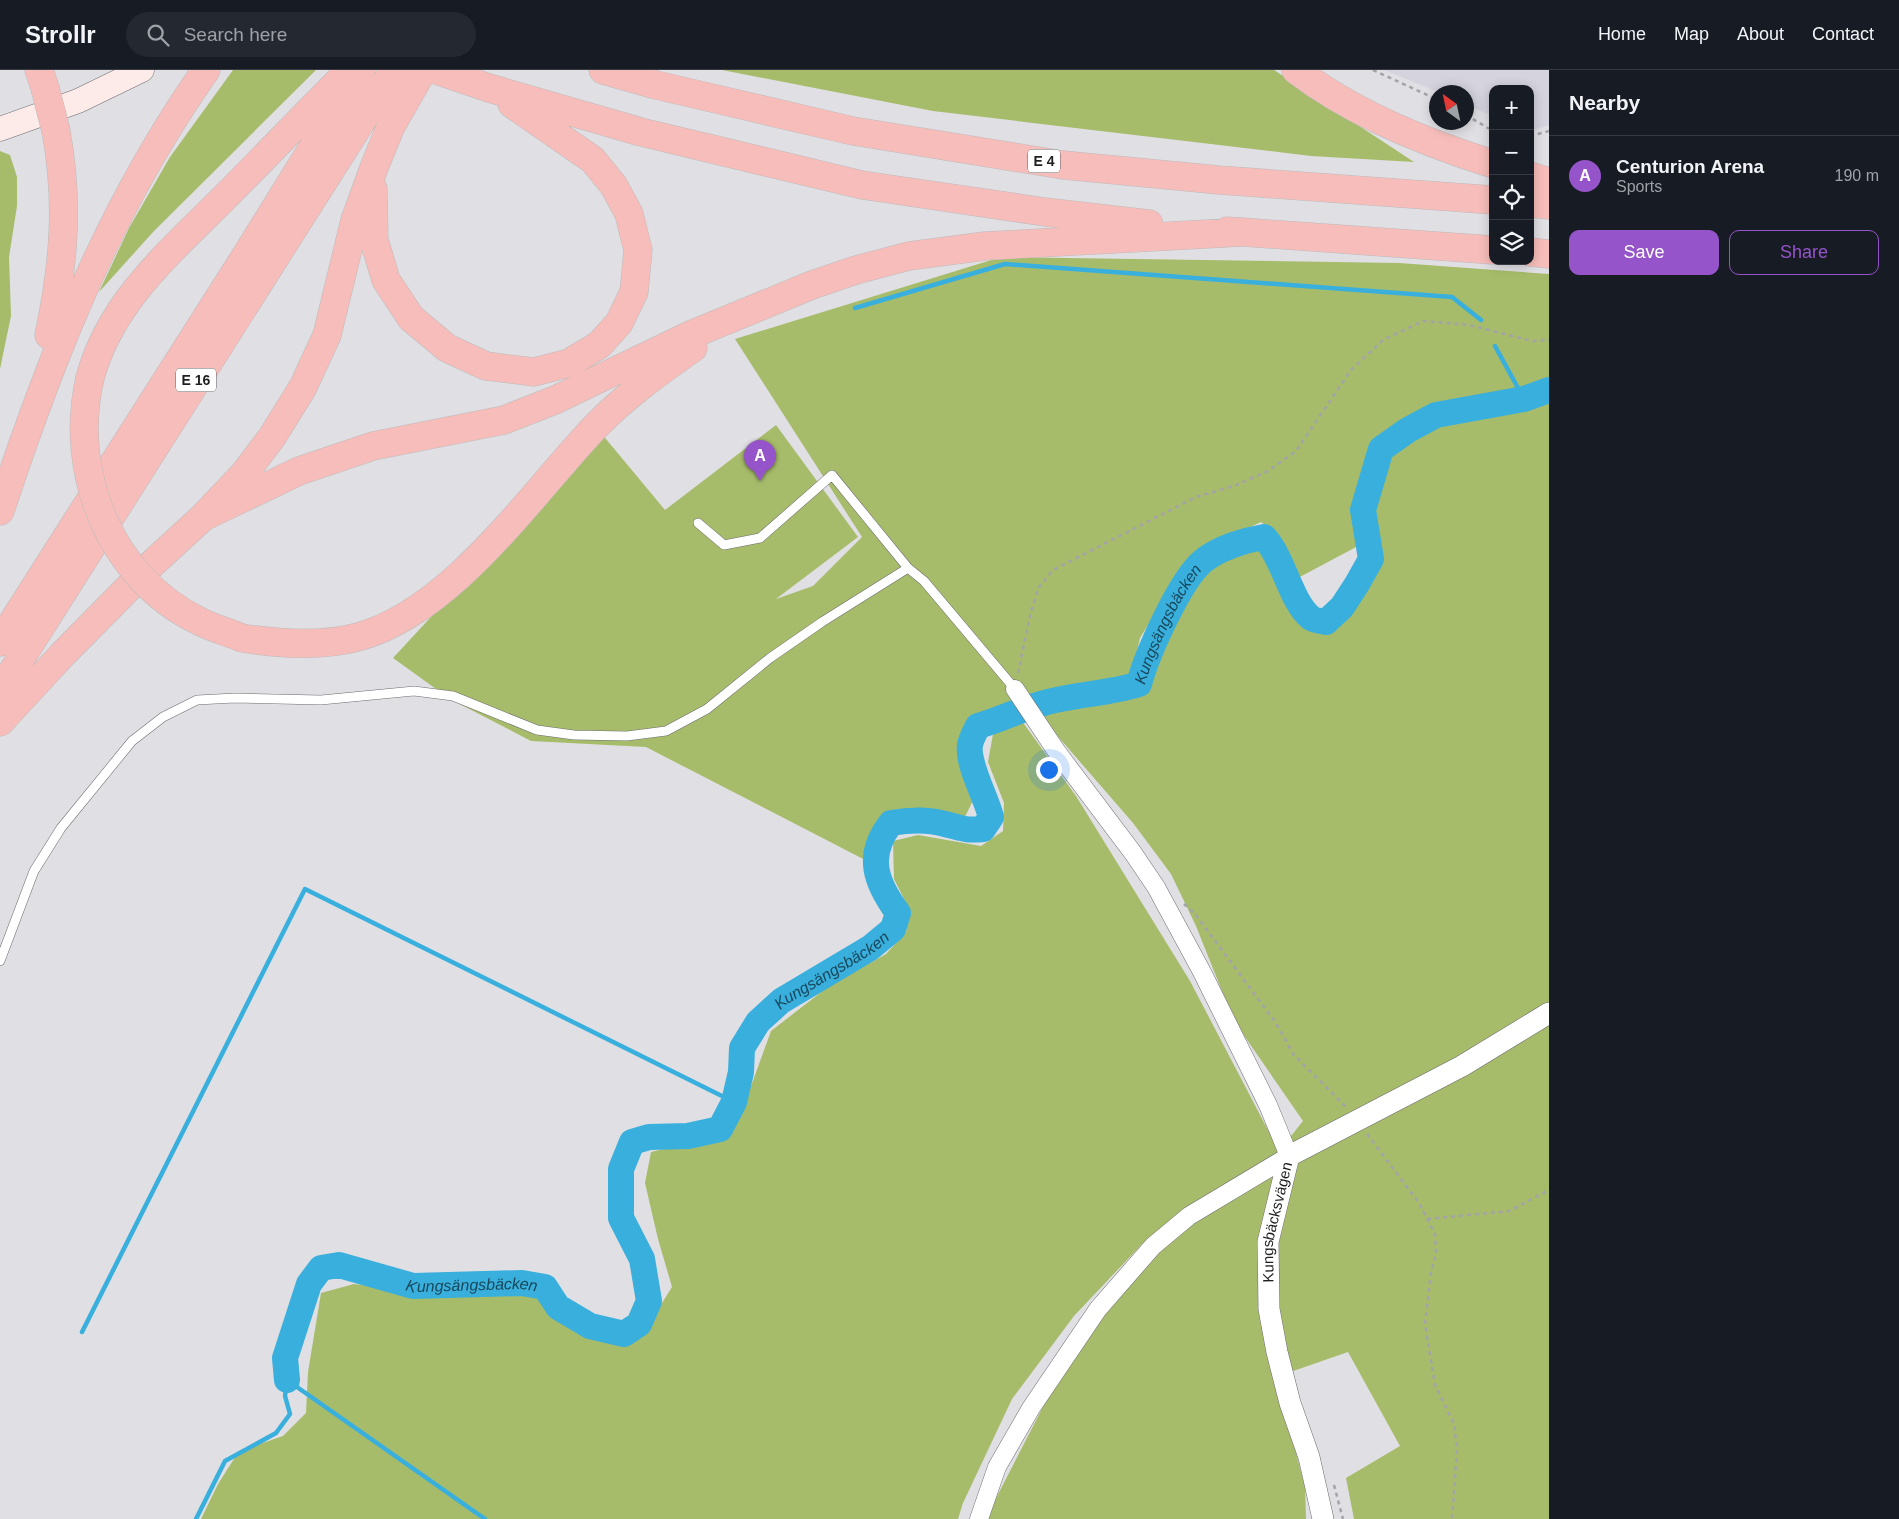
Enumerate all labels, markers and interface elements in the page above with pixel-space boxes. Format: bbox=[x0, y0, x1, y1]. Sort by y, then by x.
search box bbox=[126, 12, 476, 57]
text: Strollr bbox=[25, 21, 96, 48]
icon: search bbox=[144, 21, 172, 49]
text: Search here bbox=[184, 24, 287, 45]
text: Home bbox=[1598, 24, 1646, 44]
text: Map bbox=[1674, 24, 1709, 44]
text: About bbox=[1737, 24, 1784, 44]
text: Contact bbox=[1812, 24, 1874, 44]
north arrow bbox=[1429, 85, 1474, 130]
map controls bbox=[1489, 85, 1534, 265]
button: + bbox=[1489, 85, 1534, 130]
text: Nearby bbox=[1569, 91, 1640, 114]
button: − bbox=[1489, 130, 1534, 175]
road number: E 4 bbox=[1028, 150, 1060, 172]
text: Centurion Arena bbox=[1616, 156, 1764, 177]
text: A bbox=[1579, 167, 1591, 184]
text: 190 m bbox=[1835, 167, 1879, 184]
button: locate bbox=[1489, 175, 1534, 220]
text: Sports bbox=[1616, 178, 1662, 195]
button: layers bbox=[1489, 220, 1534, 265]
button: Save bbox=[1569, 230, 1719, 275]
button: Share bbox=[1729, 230, 1879, 275]
road number: E 16 bbox=[176, 368, 216, 392]
pin: A bbox=[744, 440, 776, 481]
water label: Kungsängsbäcken bbox=[1131, 561, 1205, 686]
your location bbox=[1036, 757, 1062, 783]
water label: Kungsängsbäcken bbox=[771, 928, 892, 1012]
street label: Kungsbäcksvägen bbox=[1259, 1160, 1295, 1283]
water label: Kungsängsbäcken bbox=[404, 1275, 539, 1296]

